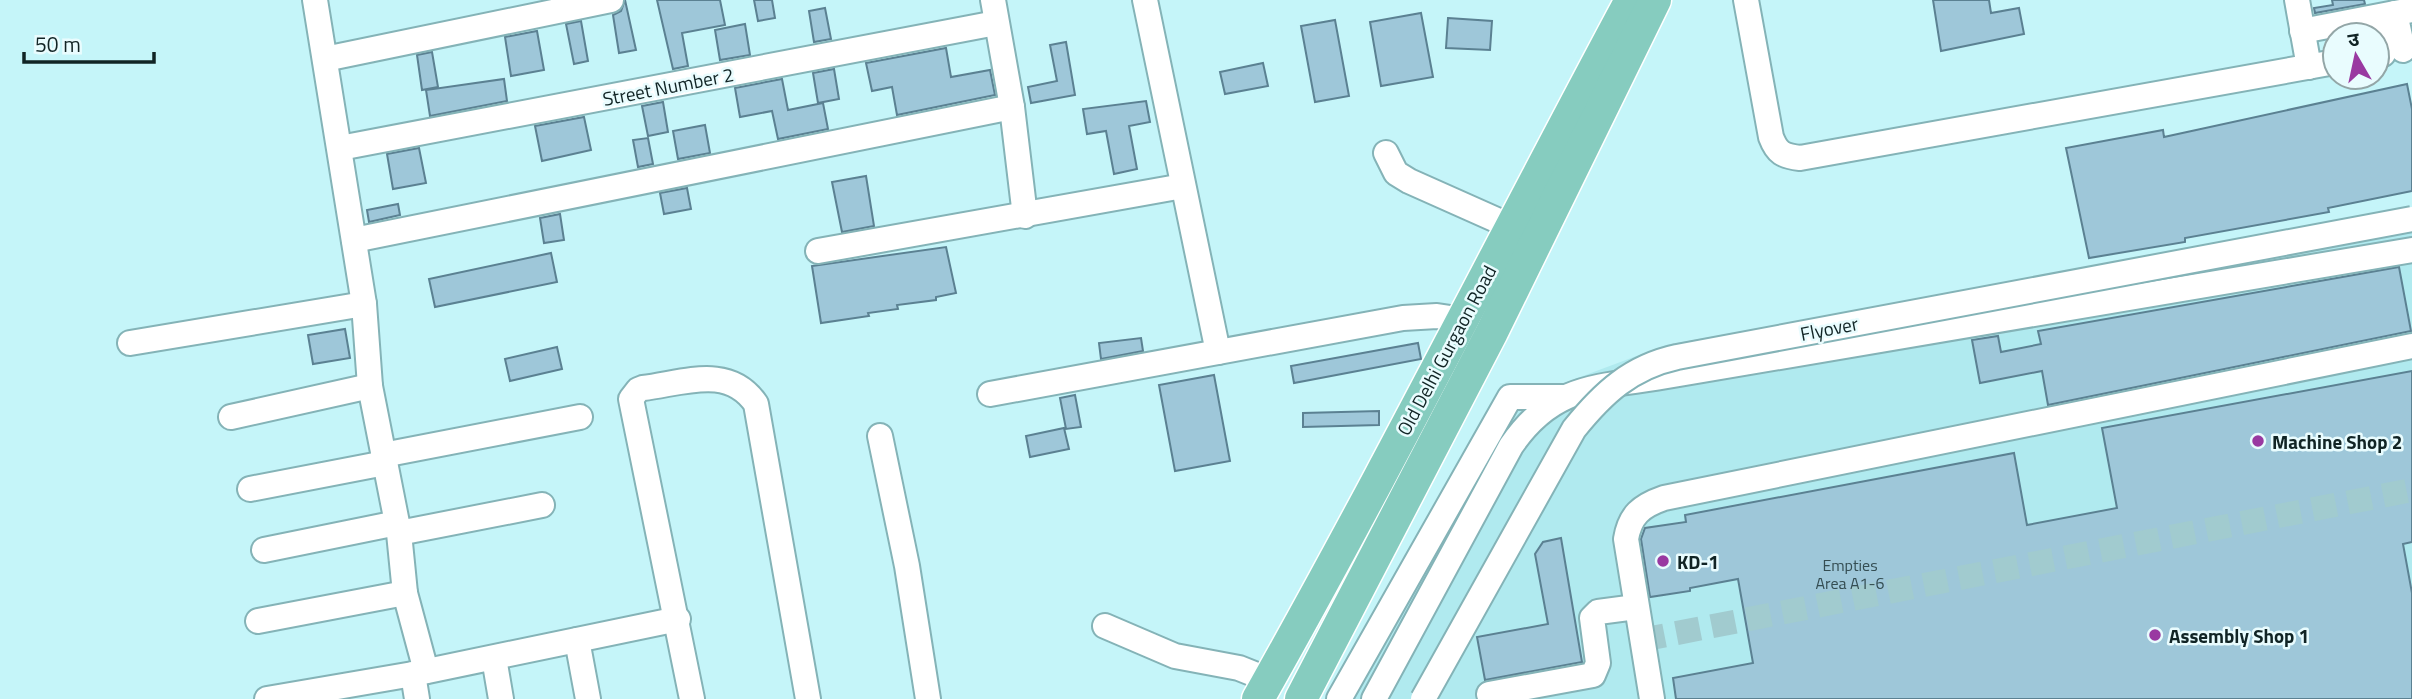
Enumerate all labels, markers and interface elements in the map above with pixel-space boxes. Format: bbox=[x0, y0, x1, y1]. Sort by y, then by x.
scale bar bbox=[24, 21, 154, 65]
north arrow bbox=[2321, 21, 2391, 91]
text: उ bbox=[2346, 23, 2362, 54]
text: 50 m bbox=[35, 28, 81, 60]
street label: Street Number 2 bbox=[600, 59, 736, 113]
street label: Old Delhi Gurgaon Road bbox=[1389, 260, 1503, 440]
street label: Flyover bbox=[1798, 308, 1861, 348]
place label: Machine Shop 2 bbox=[2272, 427, 2402, 456]
marker: Machine Shop 2 bbox=[2250, 433, 2266, 449]
place label: KD-1 bbox=[1677, 547, 1719, 576]
marker: KD-1 bbox=[1655, 553, 1671, 569]
house number: Empties Area A1-6 bbox=[1816, 553, 1885, 595]
place label: Assembly Shop 1 bbox=[2169, 621, 2309, 650]
marker: Assembly Shop 1 bbox=[2147, 627, 2163, 643]

